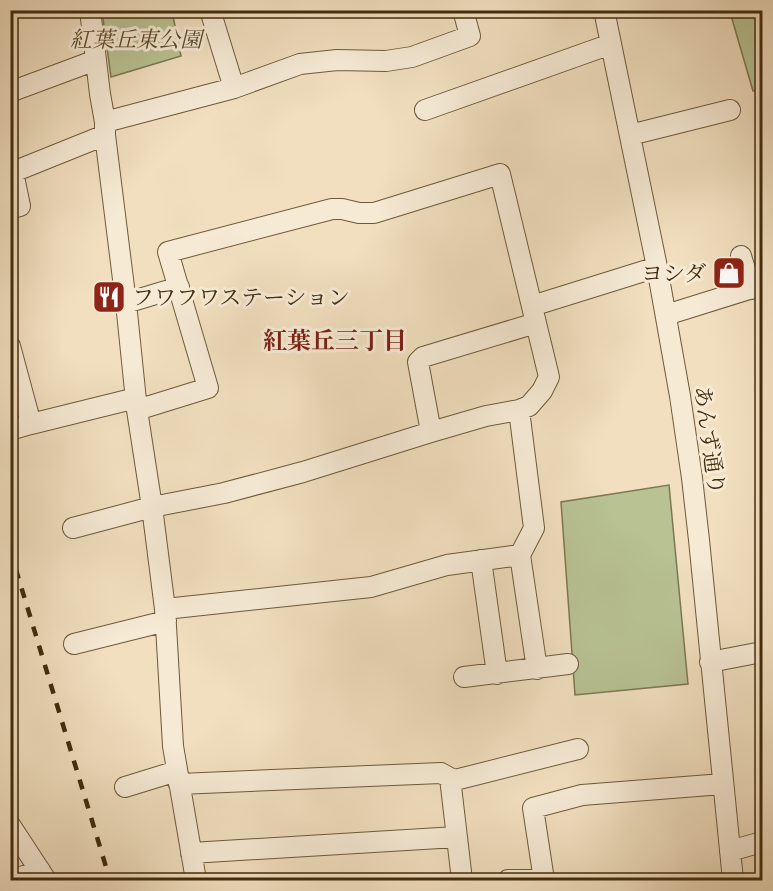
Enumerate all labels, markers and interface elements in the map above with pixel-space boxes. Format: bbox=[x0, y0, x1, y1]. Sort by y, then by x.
park label: 紅葉丘東公園 bbox=[70, 25, 205, 55]
shop icon: ヨシダ bbox=[711, 255, 747, 291]
place label: ヨシダ bbox=[641, 259, 706, 289]
restaurant icon: フワフワステーション bbox=[91, 279, 127, 315]
place label: フワフワステーション bbox=[132, 283, 350, 313]
district label: 紅葉丘三丁目 bbox=[263, 325, 407, 357]
street label: あんず通り bbox=[687, 384, 732, 497]

